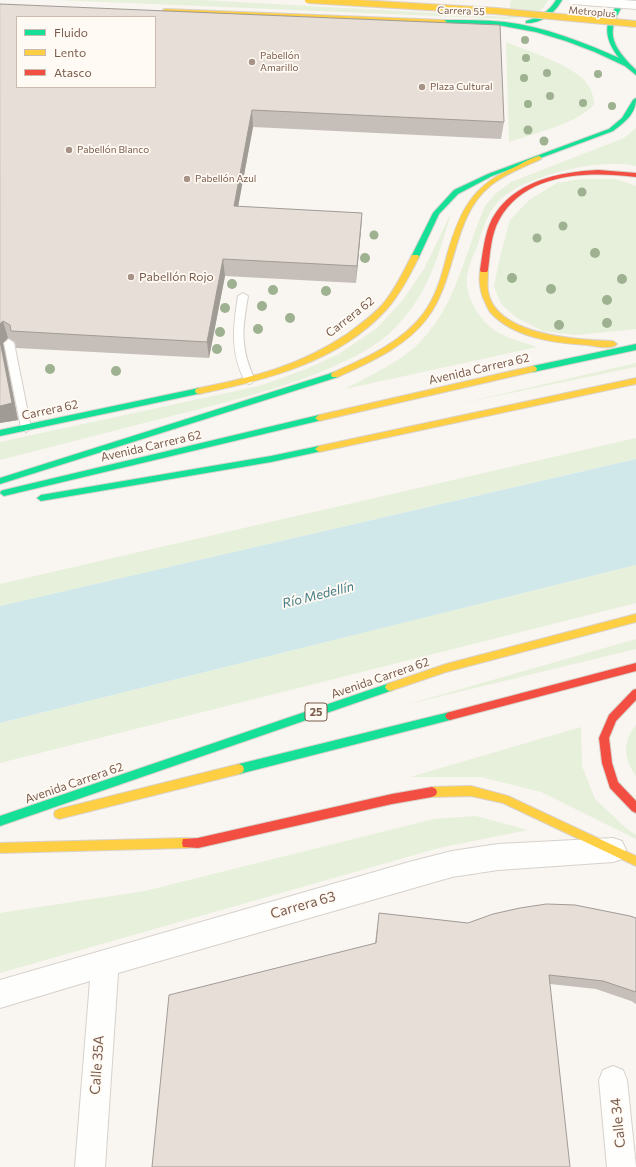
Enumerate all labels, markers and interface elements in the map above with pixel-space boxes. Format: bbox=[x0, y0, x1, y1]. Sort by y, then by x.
street label: Carrera 55 bbox=[437, 4, 485, 18]
street label: Metroplus bbox=[568, 4, 616, 20]
legend bbox=[16, 16, 156, 88]
text: Fluido bbox=[54, 25, 88, 39]
text: Lento bbox=[54, 45, 86, 59]
place label: Pabellón Amarillo bbox=[260, 50, 299, 74]
marker: Pabellón Amarillo bbox=[247, 57, 257, 67]
text: Atasco bbox=[54, 65, 92, 79]
place label: Plaza Cultural bbox=[430, 81, 492, 93]
marker: Plaza Cultural bbox=[417, 82, 427, 92]
place label: Pabellón Blanco bbox=[77, 144, 149, 156]
marker: Pabellón Blanco bbox=[64, 145, 74, 155]
place label: Pabellón Azul bbox=[195, 173, 256, 185]
marker: Pabellón Azul bbox=[182, 174, 192, 184]
place label: Pabellón Rojo bbox=[139, 270, 214, 284]
marker: Pabellón Rojo bbox=[126, 272, 136, 282]
street label: Carrera 62 bbox=[323, 294, 377, 340]
street label: Avenida Carrera 62 bbox=[427, 350, 531, 388]
street label: Carrera 62 bbox=[20, 397, 80, 423]
street label: Avenida Carrera 62 bbox=[99, 427, 203, 465]
water label: Río Medellín bbox=[281, 579, 355, 611]
street label: Avenida Carrera 62 bbox=[329, 654, 431, 702]
road number: 25 bbox=[305, 703, 327, 721]
street label: Avenida Carrera 62 bbox=[23, 759, 125, 807]
street label: Carrera 63 bbox=[268, 888, 338, 922]
street label: Calle 35A bbox=[87, 1035, 107, 1095]
street label: Calle 34 bbox=[607, 1097, 629, 1149]

